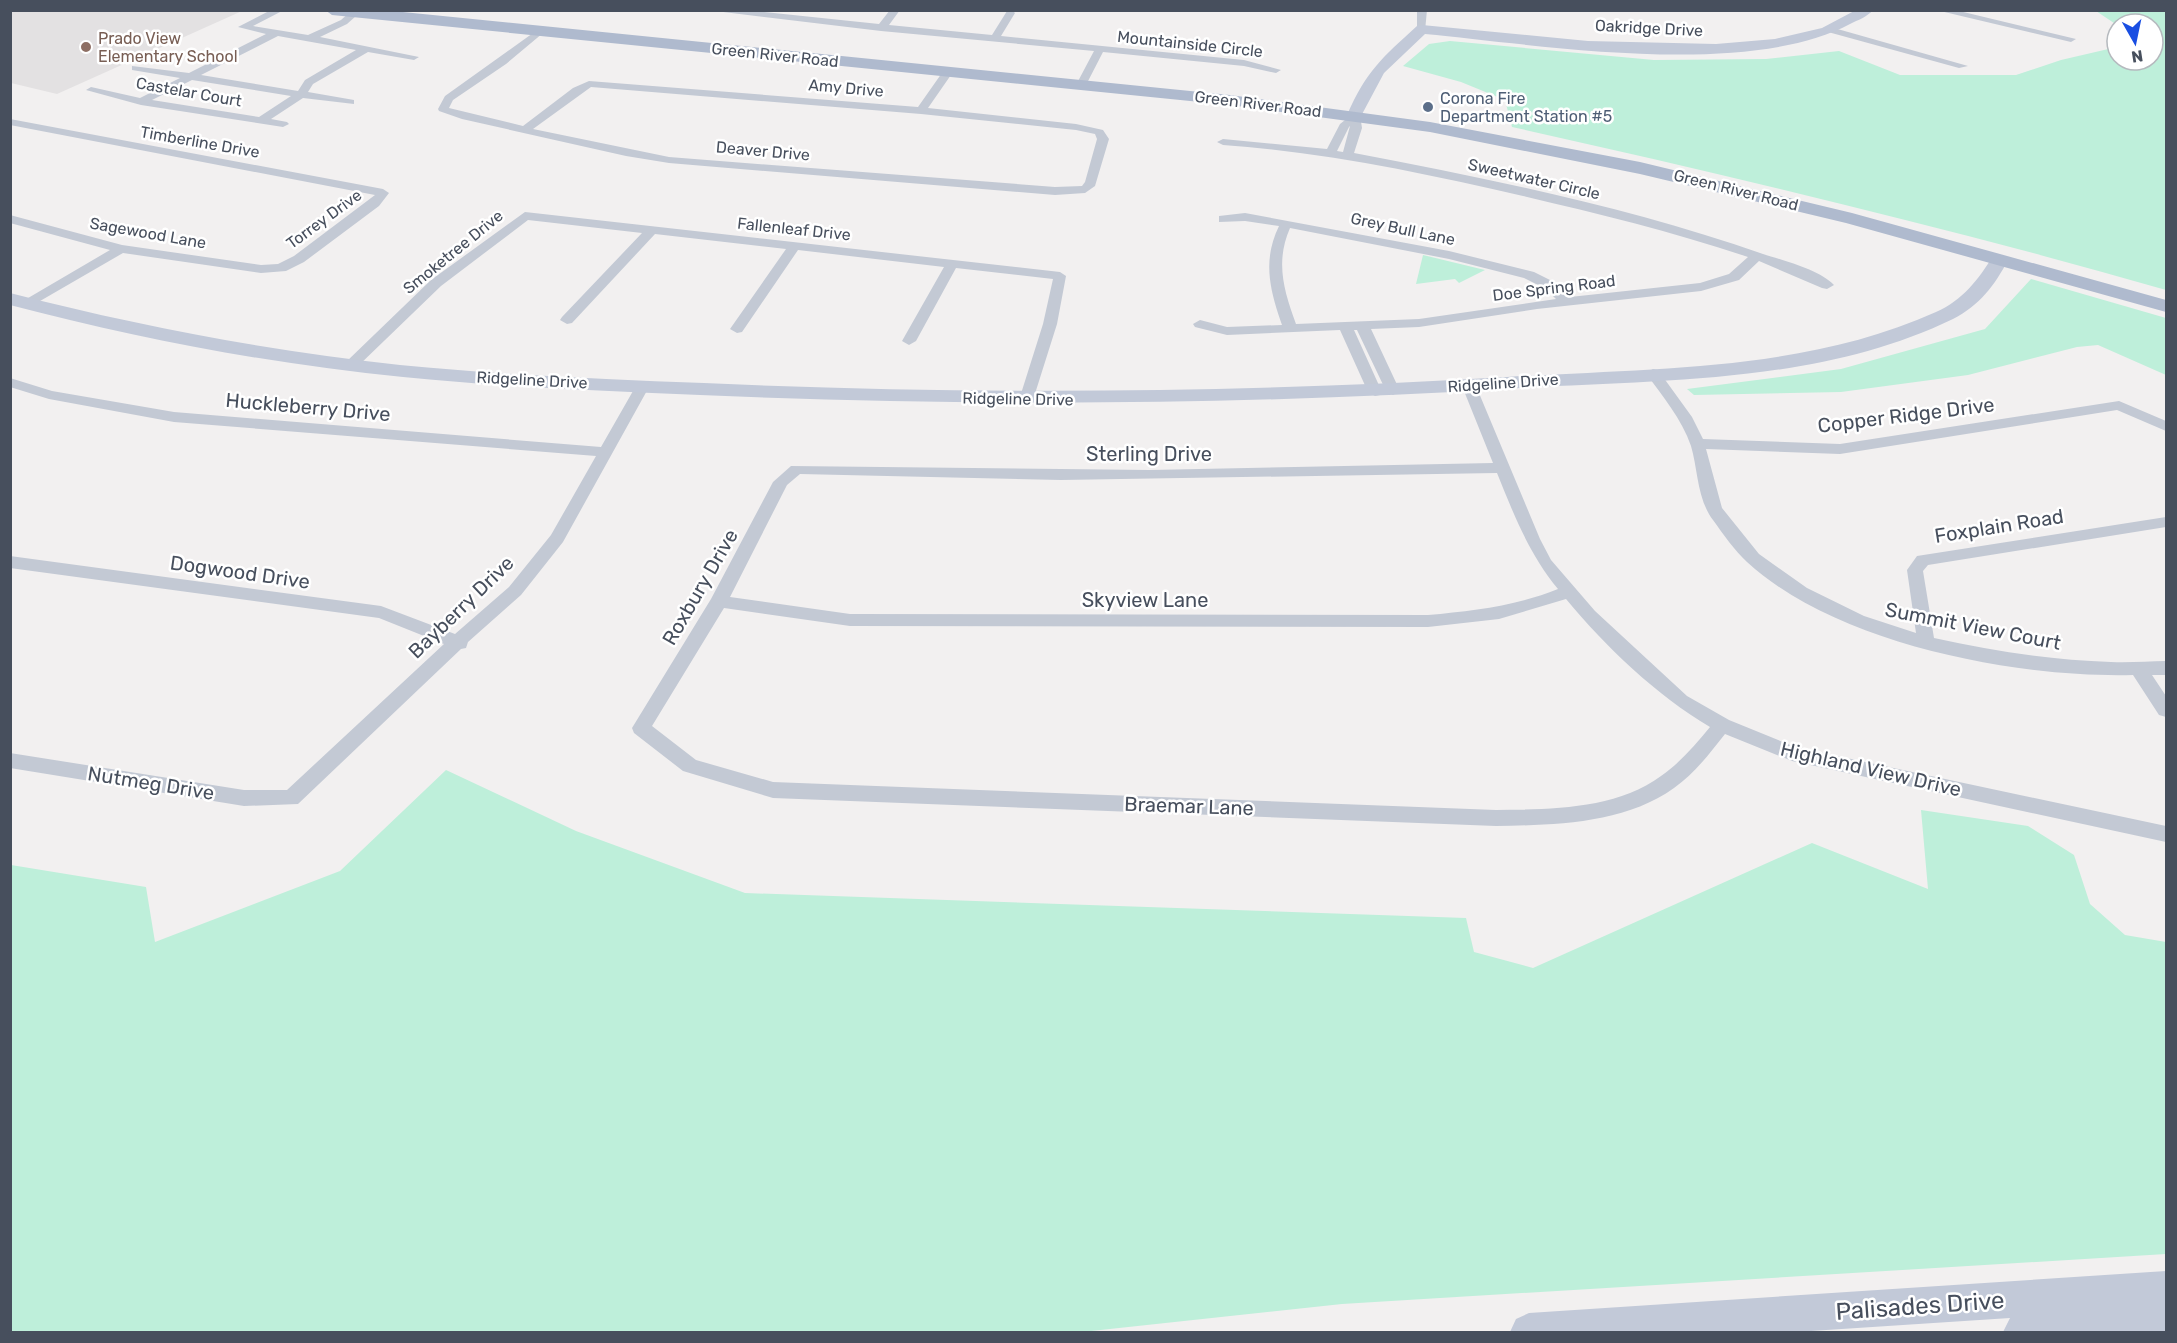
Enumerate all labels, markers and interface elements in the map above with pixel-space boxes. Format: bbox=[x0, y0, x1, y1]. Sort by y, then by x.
north arrow bbox=[2105, 12, 2165, 72]
street label: Oakridge Drive bbox=[1594, 16, 1704, 40]
street label: Mountainside Circle bbox=[1116, 27, 1264, 61]
place label: Prado View Elementary School bbox=[98, 29, 238, 66]
street label: Green River Road bbox=[710, 39, 840, 71]
marker: Prado View Elementary School bbox=[79, 40, 93, 54]
text: N bbox=[2130, 46, 2144, 67]
street label: Castelar Court bbox=[135, 73, 243, 111]
street label: Amy Drive bbox=[808, 75, 884, 101]
street label: Green River Road bbox=[1193, 87, 1323, 121]
place label: Corona Fire Department Station #5 bbox=[1440, 89, 1612, 126]
marker: Corona Fire Department Station #5 bbox=[1421, 100, 1435, 114]
street label: Timberline Drive bbox=[139, 122, 261, 162]
street label: Deaver Drive bbox=[715, 137, 811, 165]
street label: Sweetwater Circle bbox=[1466, 155, 1602, 203]
street label: Green River Road bbox=[1672, 165, 1800, 215]
street label: Torrey Drive bbox=[283, 185, 365, 253]
street label: Smoketree Drive bbox=[399, 206, 507, 298]
street label: Grey Bull Lane bbox=[1349, 209, 1457, 249]
street label: Sagewood Lane bbox=[88, 213, 208, 253]
street label: Fallenleaf Drive bbox=[736, 214, 852, 244]
street label: Doe Spring Road bbox=[1491, 271, 1617, 305]
street label: Ridgeline Drive bbox=[476, 368, 588, 392]
street label: Ridgeline Drive bbox=[1447, 370, 1559, 396]
street label: Huckleberry Drive bbox=[224, 388, 392, 426]
street label: Ridgeline Drive bbox=[962, 389, 1074, 409]
street label: Copper Ridge Drive bbox=[1816, 392, 1996, 438]
street label: Sterling Drive bbox=[1086, 442, 1212, 466]
street label: Foxplain Road bbox=[1933, 504, 2065, 548]
street label: Roxbury Drive bbox=[657, 525, 743, 649]
street label: Dogwood Drive bbox=[169, 550, 311, 594]
street label: Bayberry Drive bbox=[403, 551, 519, 663]
street label: Skyview Lane bbox=[1082, 588, 1208, 612]
street label: Summit View Court bbox=[1883, 597, 2063, 655]
street label: Highland View Drive bbox=[1778, 737, 1964, 801]
street label: Nutmeg Drive bbox=[86, 761, 216, 805]
street label: Braemar Lane bbox=[1124, 792, 1254, 820]
street label: Palisades Drive bbox=[1835, 1286, 2005, 1326]

